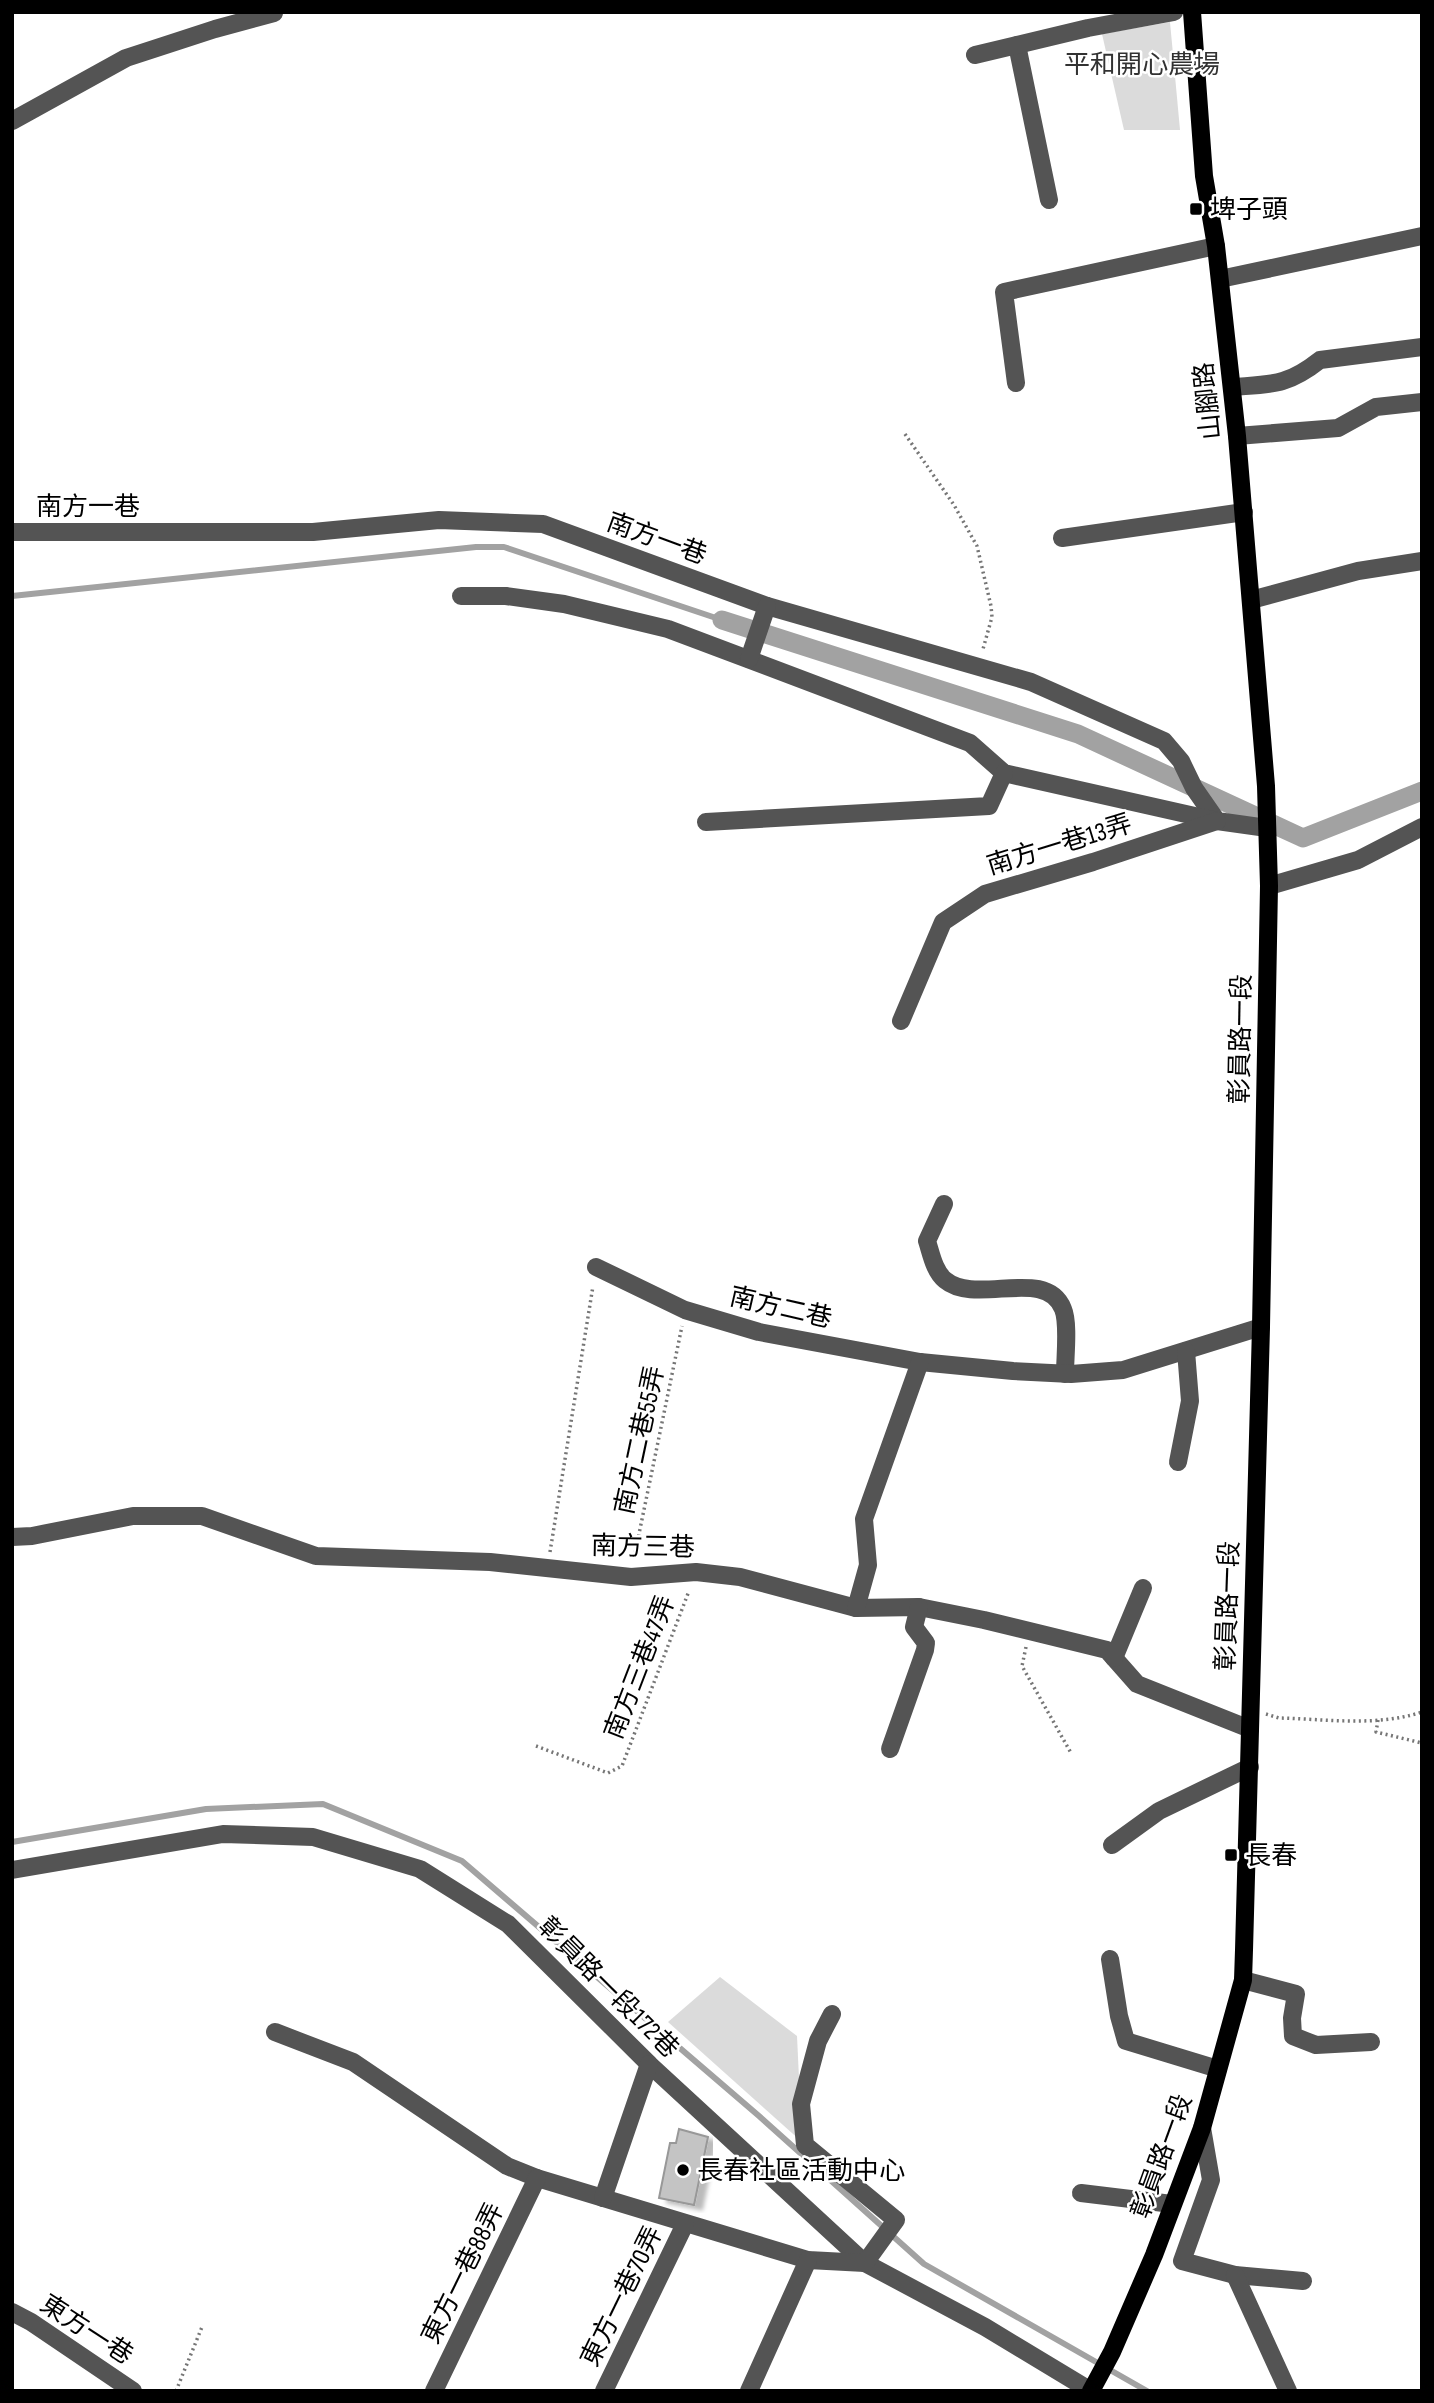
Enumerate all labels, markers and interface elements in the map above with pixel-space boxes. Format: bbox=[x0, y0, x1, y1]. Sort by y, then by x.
park label: 平和開心農場 bbox=[1064, 50, 1220, 81]
place label: 埤子頭 bbox=[1210, 195, 1288, 226]
marker: 埤子頭 bbox=[1188, 201, 1204, 217]
street label: 山腳路 bbox=[1189, 360, 1228, 441]
street label: 南方一巷 bbox=[36, 492, 140, 523]
street label: 南方一巷 bbox=[602, 507, 711, 572]
street label: 南方一巷13弄 bbox=[983, 809, 1136, 882]
street label: 彰員路一段 bbox=[1225, 974, 1258, 1104]
street label: 南方二巷 bbox=[727, 1282, 835, 1335]
street label: 南方二巷55弄 bbox=[610, 1363, 671, 1517]
street label: 南方三巷 bbox=[591, 1531, 695, 1564]
street label: 彰員路一段 bbox=[1211, 1541, 1246, 1672]
street label: 南方三巷47弄 bbox=[599, 1591, 682, 1744]
place label: 長春 bbox=[1245, 1841, 1297, 1872]
marker: 長春 bbox=[1223, 1847, 1239, 1863]
street label: 彰員路一段172巷 bbox=[531, 1911, 685, 2065]
street label: 彰員路一段 bbox=[1126, 2090, 1199, 2223]
place label: 長春社區活動中心 bbox=[697, 2156, 905, 2187]
marker: 長春社區活動中心 bbox=[675, 2162, 691, 2178]
street label: 東方一巷88弄 bbox=[416, 2198, 511, 2349]
street label: 東方一巷70弄 bbox=[575, 2222, 670, 2372]
street label: 東方一巷 bbox=[34, 2289, 138, 2372]

